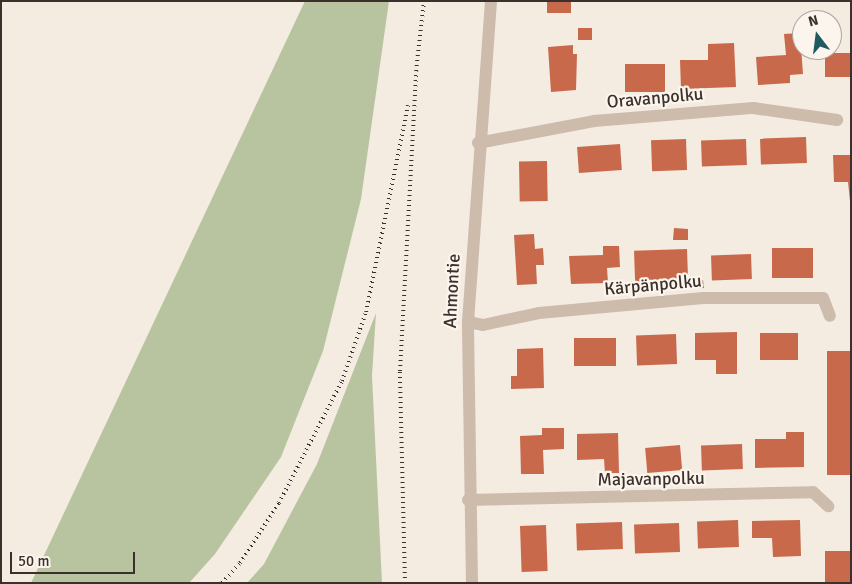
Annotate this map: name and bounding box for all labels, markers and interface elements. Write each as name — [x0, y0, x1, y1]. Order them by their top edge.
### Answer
north arrow — [792, 10, 842, 60]
text: N — [806, 12, 820, 30]
street label: Oravanpolku — [606, 83, 704, 113]
street label: Ahmontie — [439, 253, 465, 329]
street label: Kärpänpolku — [603, 270, 703, 300]
street label: Majavanpolku — [597, 467, 705, 491]
scale bar — [12, 542, 138, 574]
text: 50 m — [18, 552, 49, 570]

